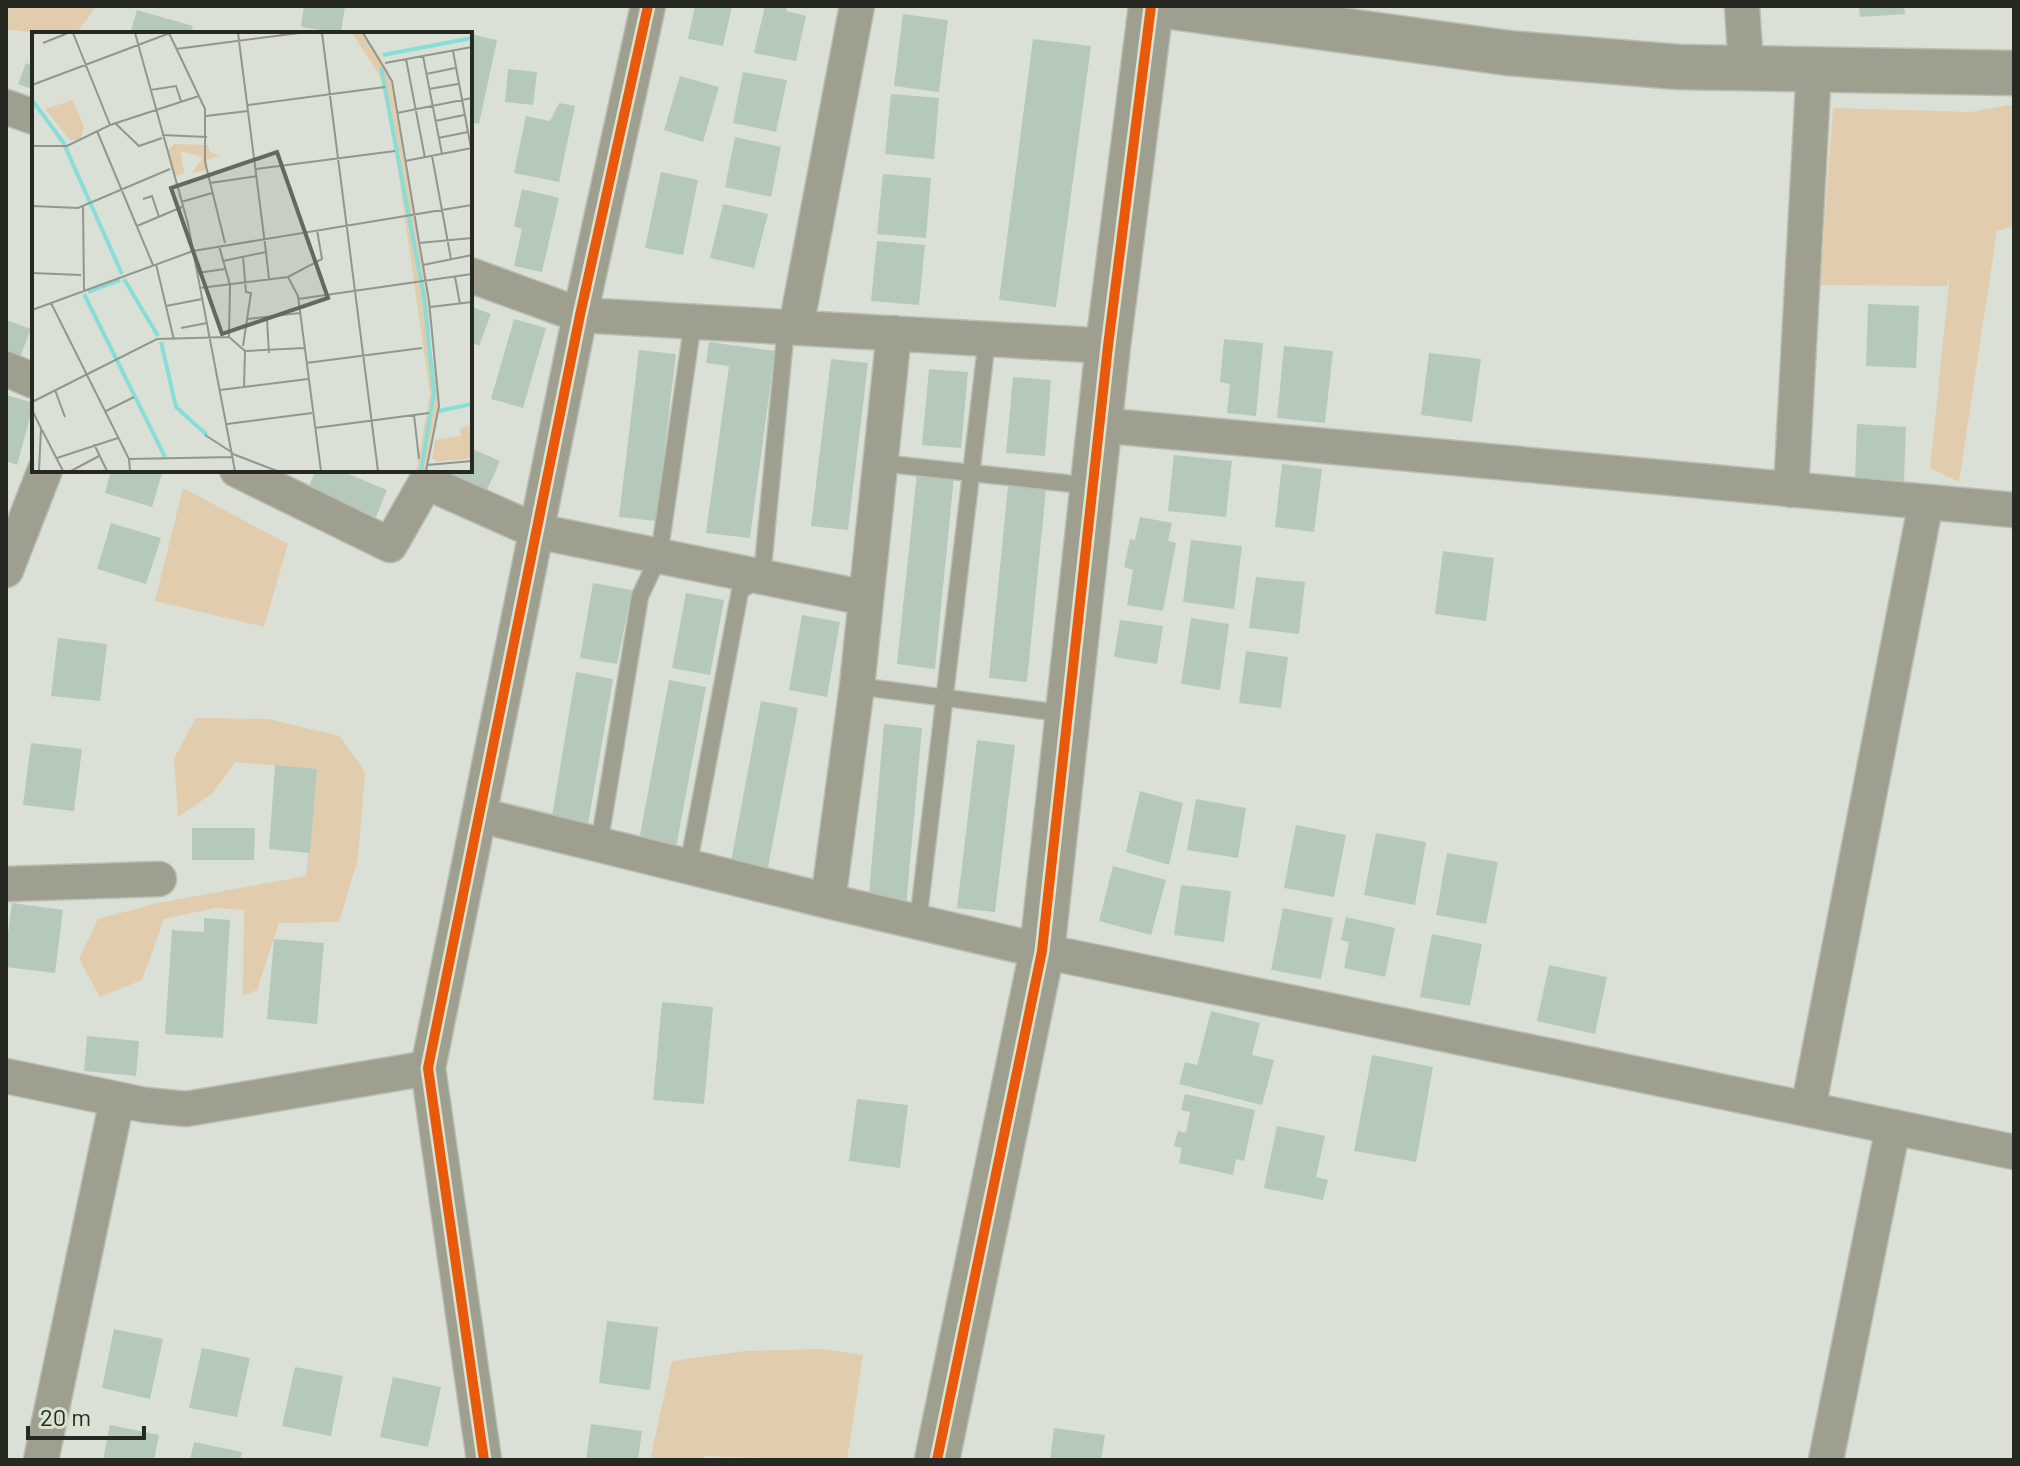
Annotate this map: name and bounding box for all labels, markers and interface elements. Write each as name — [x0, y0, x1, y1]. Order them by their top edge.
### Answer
inset map — [32, 32, 472, 472]
scale bar — [28, 1390, 144, 1440]
text: 20 m — [40, 1402, 91, 1431]

